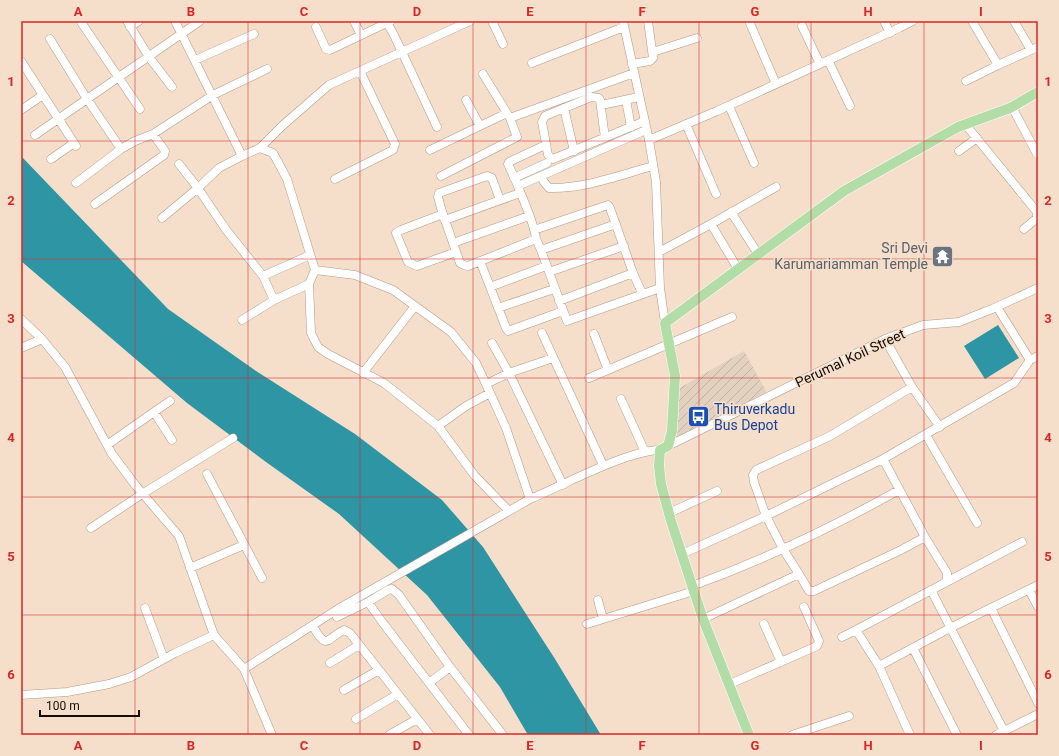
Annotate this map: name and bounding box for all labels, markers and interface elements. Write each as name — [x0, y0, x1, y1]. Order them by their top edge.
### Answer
text: A — [74, 4, 83, 19]
text: B — [187, 4, 195, 19]
text: C — [300, 4, 309, 19]
text: D — [413, 4, 421, 19]
text: E — [526, 4, 534, 19]
text: F — [638, 4, 646, 19]
text: G — [751, 4, 760, 19]
text: H — [863, 4, 873, 19]
text: I — [979, 4, 983, 19]
text: 1 — [7, 74, 15, 89]
text: 1 — [1044, 74, 1052, 89]
text: 2 — [7, 193, 15, 208]
text: 2 — [1044, 193, 1052, 208]
place label: Sri Devi Karumariamman Temple — [774, 240, 928, 272]
temple icon: Sri Devi Karumariamman Temple — [930, 243, 956, 269]
text: 3 — [7, 311, 15, 326]
text: 3 — [1044, 311, 1052, 326]
street label: Perumal Koil Street — [793, 325, 908, 390]
place label: Thiruverkadu Bus Depot — [714, 401, 795, 433]
bus stop icon: Thiruverkadu Bus Depot — [685, 404, 711, 430]
text: 4 — [7, 430, 15, 445]
text: 4 — [1044, 430, 1052, 445]
text: 5 — [7, 549, 15, 564]
text: 5 — [1044, 549, 1052, 564]
text: 6 — [7, 667, 15, 682]
text: 6 — [1044, 667, 1052, 682]
scale bar — [40, 692, 139, 718]
text: 100 m — [46, 699, 80, 713]
text: A — [74, 738, 83, 753]
text: B — [187, 738, 195, 753]
text: C — [300, 738, 309, 753]
text: D — [413, 738, 421, 753]
text: E — [526, 738, 534, 753]
text: F — [638, 738, 646, 753]
text: G — [751, 738, 760, 753]
text: H — [863, 738, 873, 753]
text: I — [979, 738, 983, 753]

